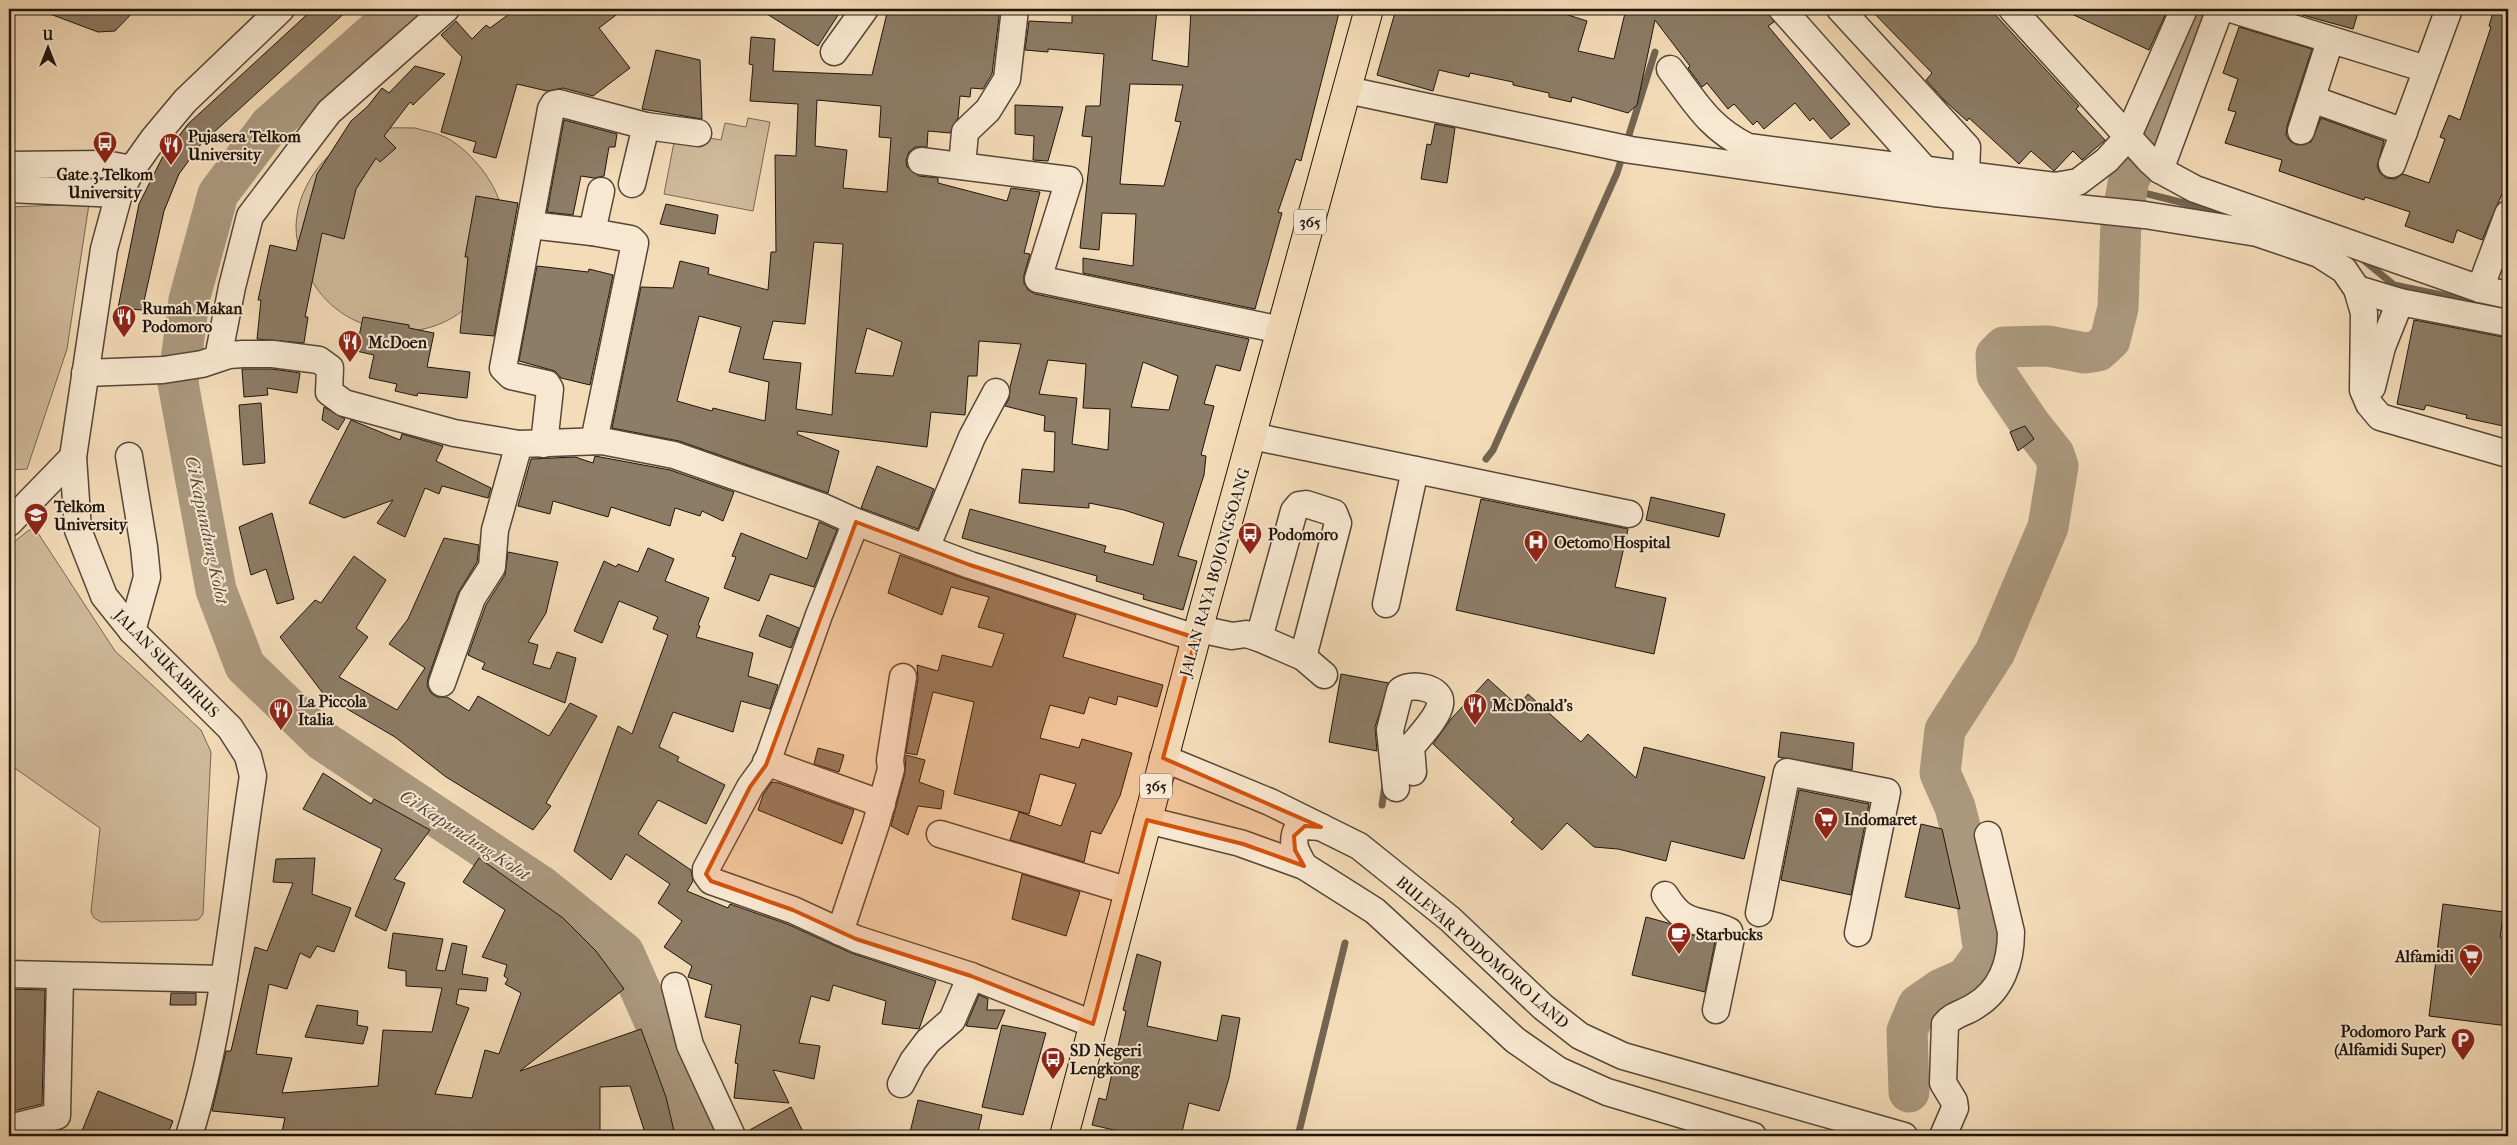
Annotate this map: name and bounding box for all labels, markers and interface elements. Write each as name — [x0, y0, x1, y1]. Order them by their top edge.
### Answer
north arrow — [22, 22, 72, 72]
text: U — [42, 27, 54, 44]
place label: Pujasera Telkom University — [187, 127, 301, 165]
bus stop icon: Gate 3 Telkom University — [92, 130, 118, 164]
restaurant icon: Pujasera Telkom University — [158, 132, 184, 166]
place label: Gate 3 Telkom University — [57, 165, 154, 203]
road number: 365 — [1294, 210, 1326, 234]
place label: Rumah Makan Podomoro — [142, 299, 243, 336]
restaurant icon: Rumah Makan Podomoro — [111, 304, 137, 338]
restaurant icon: McDoen — [337, 329, 363, 363]
place label: McDoen — [367, 333, 428, 352]
water label: Ci Kapundung Kolot — [181, 454, 233, 607]
street label: JALAN RAYA BOJONGSOANG — [1175, 465, 1253, 681]
place label: Telkom University — [53, 497, 129, 535]
school or university icon: Telkom University — [23, 502, 49, 536]
bus stop icon: Podomoro — [1237, 521, 1263, 555]
place label: Podomoro — [1268, 525, 1338, 544]
hospital icon: Oetomo Hospital — [1523, 529, 1549, 563]
place label: Oetomo Hospital — [1554, 533, 1671, 553]
street label: JALAN SUKABIRUS — [109, 604, 223, 721]
place label: La Piccola Italia — [298, 692, 367, 729]
restaurant icon: McDonald's — [1462, 692, 1488, 726]
place label: McDonald's — [1491, 696, 1573, 715]
restaurant icon: La Piccola Italia — [268, 697, 294, 731]
road number: 365 — [1140, 774, 1172, 798]
water label: Ci Kapundung Kolot — [396, 786, 535, 886]
supermarket icon: Indomaret — [1813, 806, 1839, 840]
place label: Indomaret — [1844, 810, 1918, 829]
street label: BULEVAR PODOMORO LAND — [1392, 872, 1573, 1033]
cafe icon: Starbucks — [1666, 921, 1692, 955]
place label: Starbucks — [1696, 925, 1763, 944]
supermarket icon: Alfamidi — [2458, 943, 2484, 977]
place label: Alfamidi — [2394, 947, 2454, 966]
place label: Podomoro Park (Alfamidi Super) — [2334, 1022, 2447, 1060]
parking icon: Podomoro Park (Alfamidi Super) — [2450, 1027, 2476, 1061]
place label: SD Negeri Lengkong — [1070, 1041, 1142, 1079]
bus stop icon: SD Negeri Lengkong — [1040, 1046, 1066, 1080]

